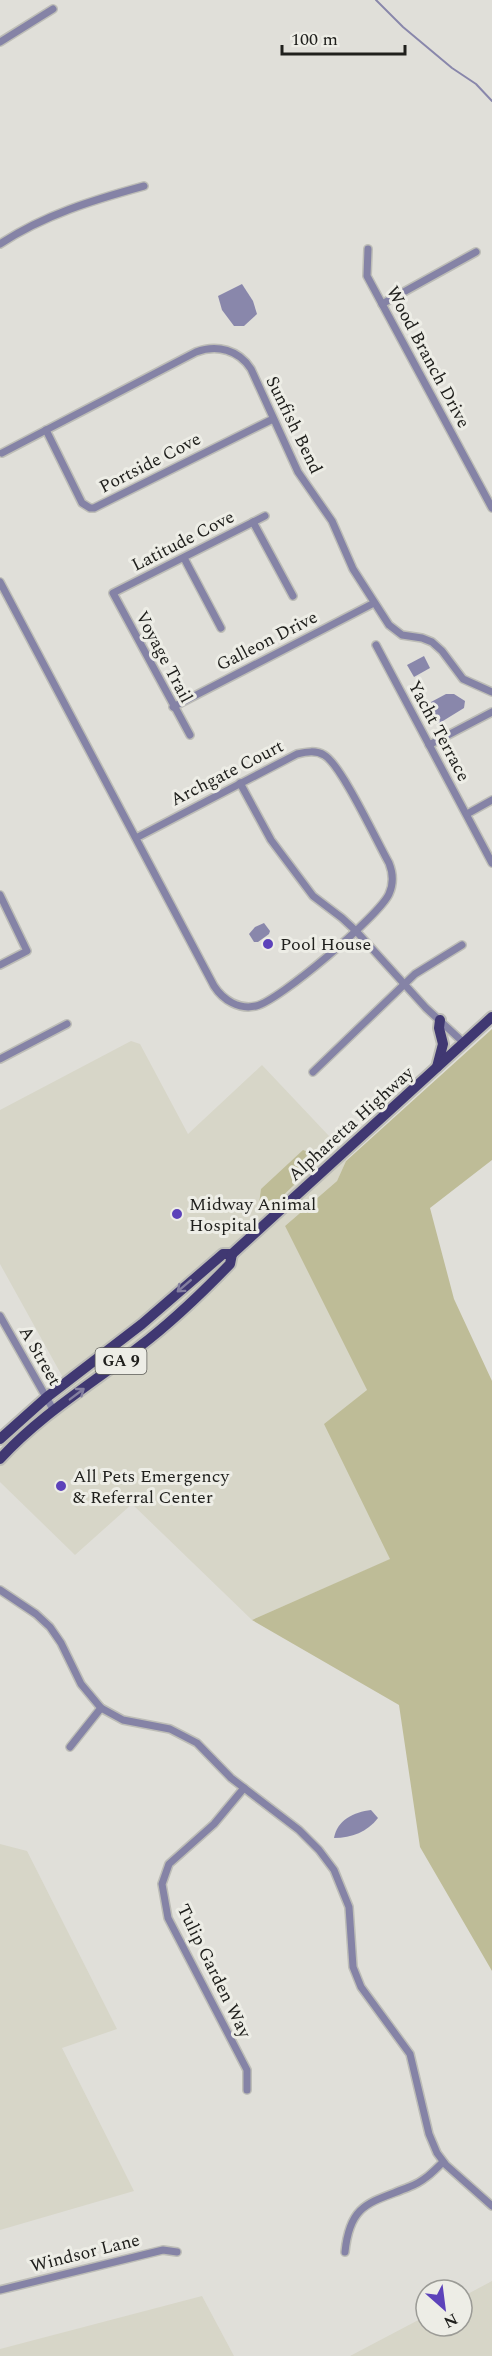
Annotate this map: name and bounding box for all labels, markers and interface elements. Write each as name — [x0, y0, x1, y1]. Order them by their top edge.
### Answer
scale bar — [282, 18, 405, 56]
text: 100 m — [291, 26, 338, 53]
street label: Wood Branch Drive — [379, 281, 477, 433]
street label: Sunfish Bend — [259, 372, 329, 478]
street label: Portside Cove — [94, 426, 206, 500]
street label: Latitude Cove — [127, 504, 239, 578]
street label: Galleon Drive — [212, 604, 322, 678]
street label: Voyage Trail — [128, 606, 200, 708]
street label: Yacht Terrace — [401, 676, 477, 786]
street label: Archgate Court — [166, 733, 288, 813]
place label: Pool House — [280, 931, 371, 958]
marker: Pool House — [261, 937, 275, 951]
street label: Alpharetta Highway — [282, 1059, 421, 1188]
place label: Midway Animal Hospital — [189, 1191, 316, 1239]
marker: Midway Animal Hospital — [170, 1207, 184, 1221]
one-way arrow — [177, 1279, 192, 1293]
street label: A Street — [12, 1321, 68, 1391]
road number: GA 9 — [96, 1348, 146, 1374]
one-way arrow — [68, 1388, 84, 1400]
place label: All Pets Emergency & Referral Center — [73, 1463, 230, 1511]
marker: All Pets Emergency & Referral Center — [54, 1479, 68, 1493]
street label: Tulip Garden Way — [170, 1900, 259, 2044]
street label: Windsor Lane — [27, 2226, 143, 2280]
north arrow — [414, 2278, 474, 2338]
text: N — [439, 2307, 462, 2334]

